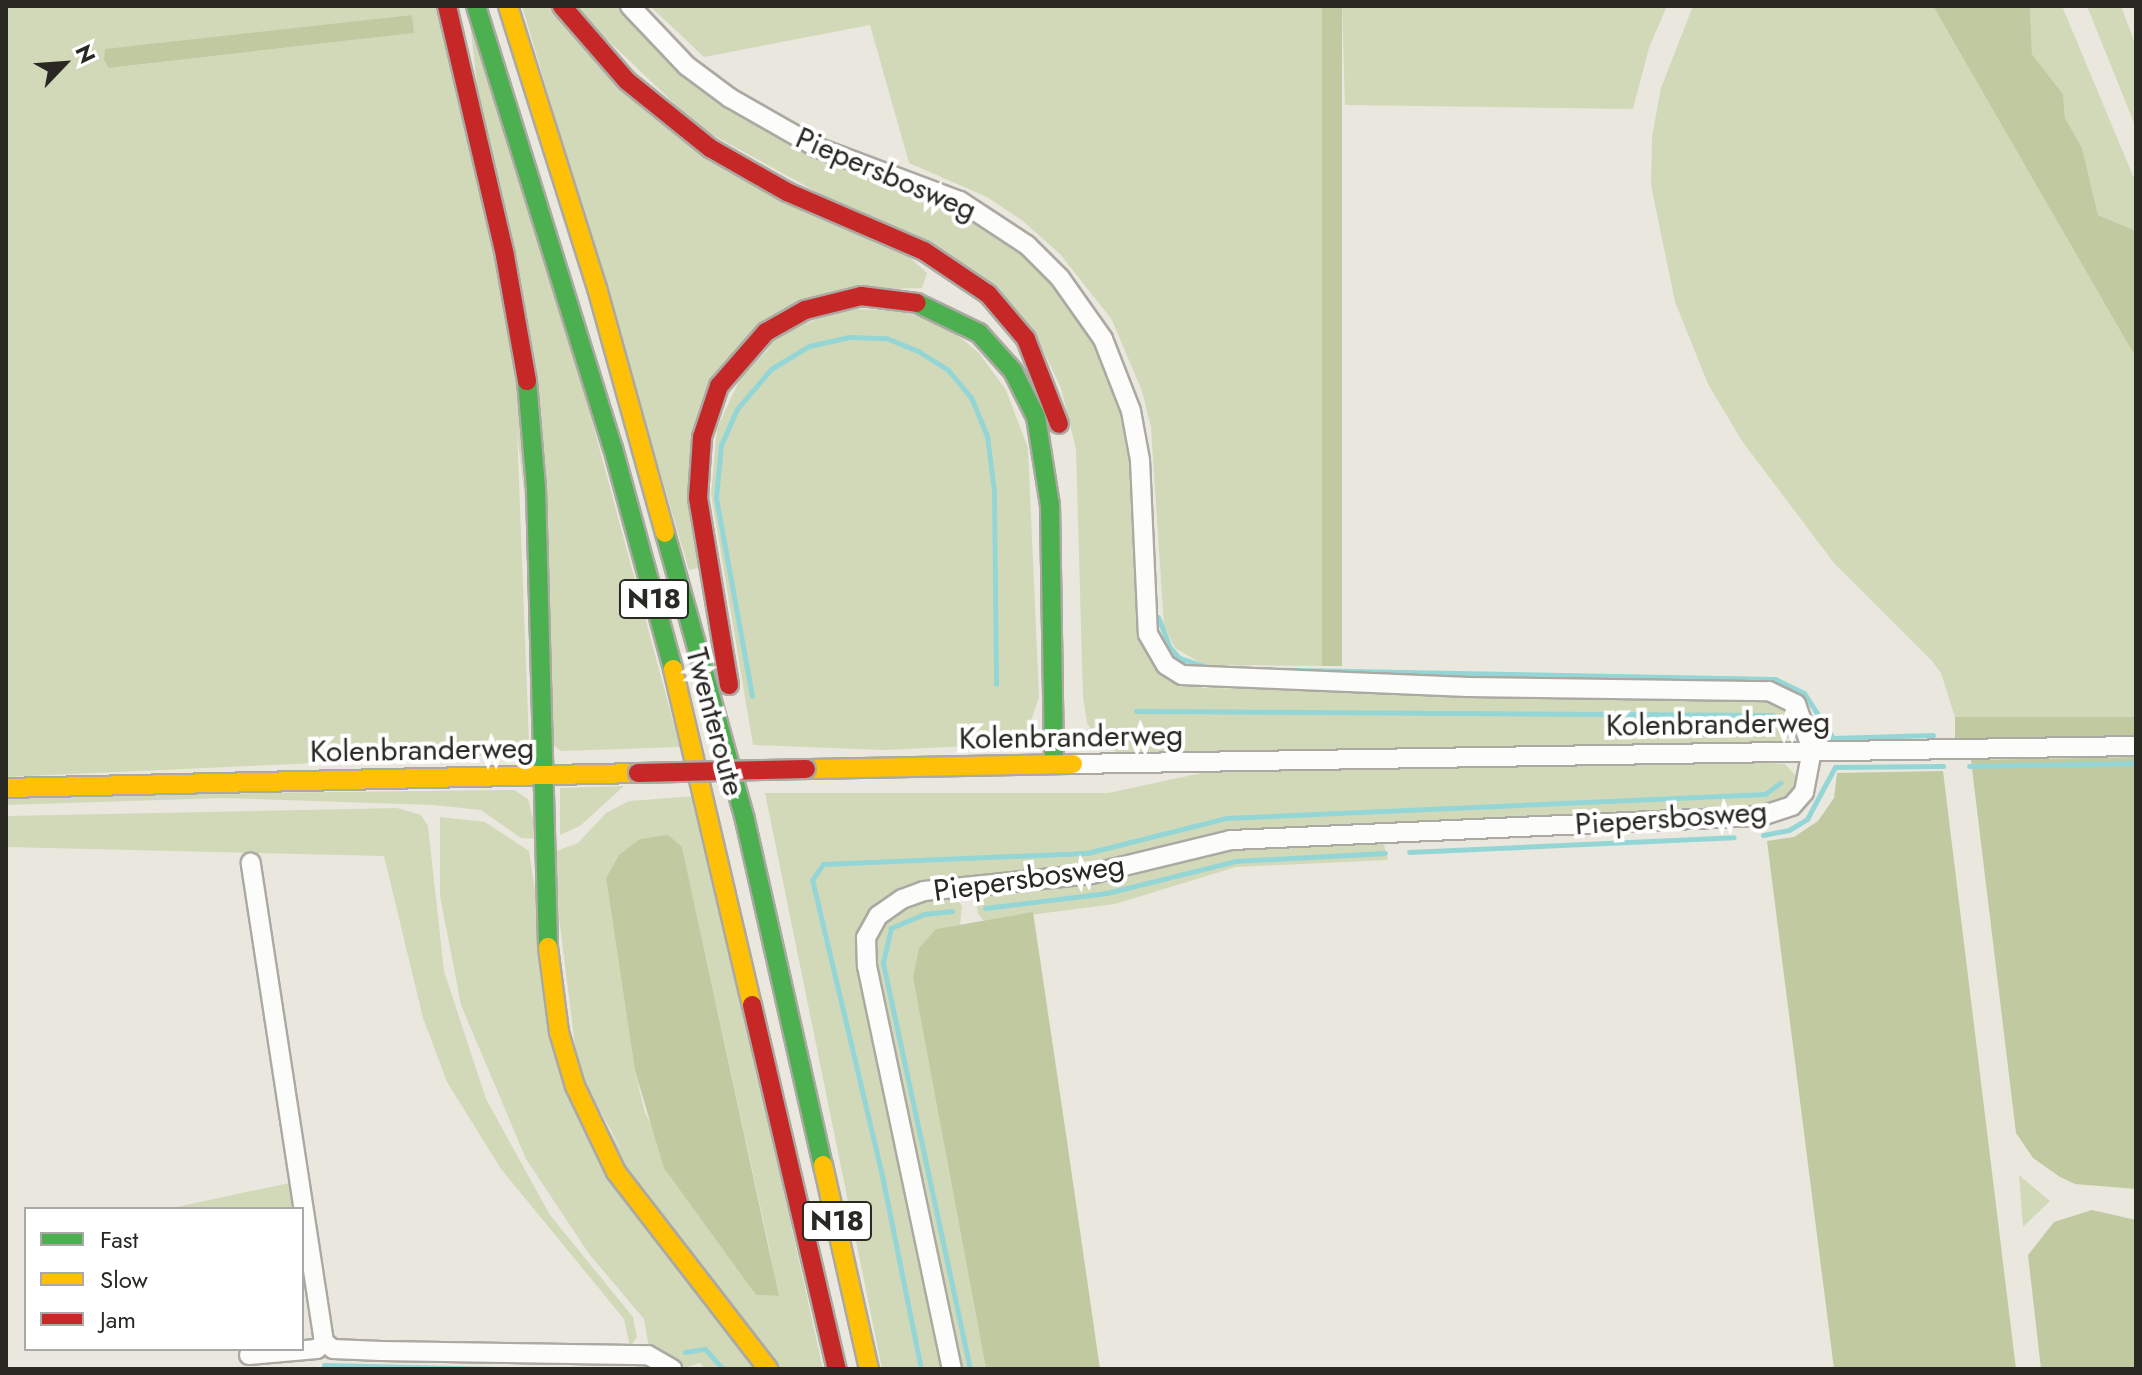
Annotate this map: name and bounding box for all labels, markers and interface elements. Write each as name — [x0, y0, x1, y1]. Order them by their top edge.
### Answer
north arrow — [24, 24, 104, 104]
text: N — [68, 39, 104, 69]
street label: Piepersbosweg — [790, 120, 982, 228]
road number: N18 — [618, 575, 690, 623]
street label: Twenteroute — [678, 644, 752, 800]
street label: Kolenbranderweg — [1606, 704, 1830, 744]
street label: Kolenbranderweg — [959, 717, 1183, 757]
street label: Kolenbranderweg — [310, 730, 534, 770]
street label: Piepersbosweg — [1574, 793, 1768, 843]
street label: Piepersbosweg — [931, 847, 1127, 909]
road number: N18 — [801, 1197, 873, 1245]
legend — [24, 1207, 304, 1351]
text: Fast — [100, 1222, 138, 1257]
text: Slow — [100, 1262, 148, 1297]
text: Jam — [100, 1302, 136, 1337]

